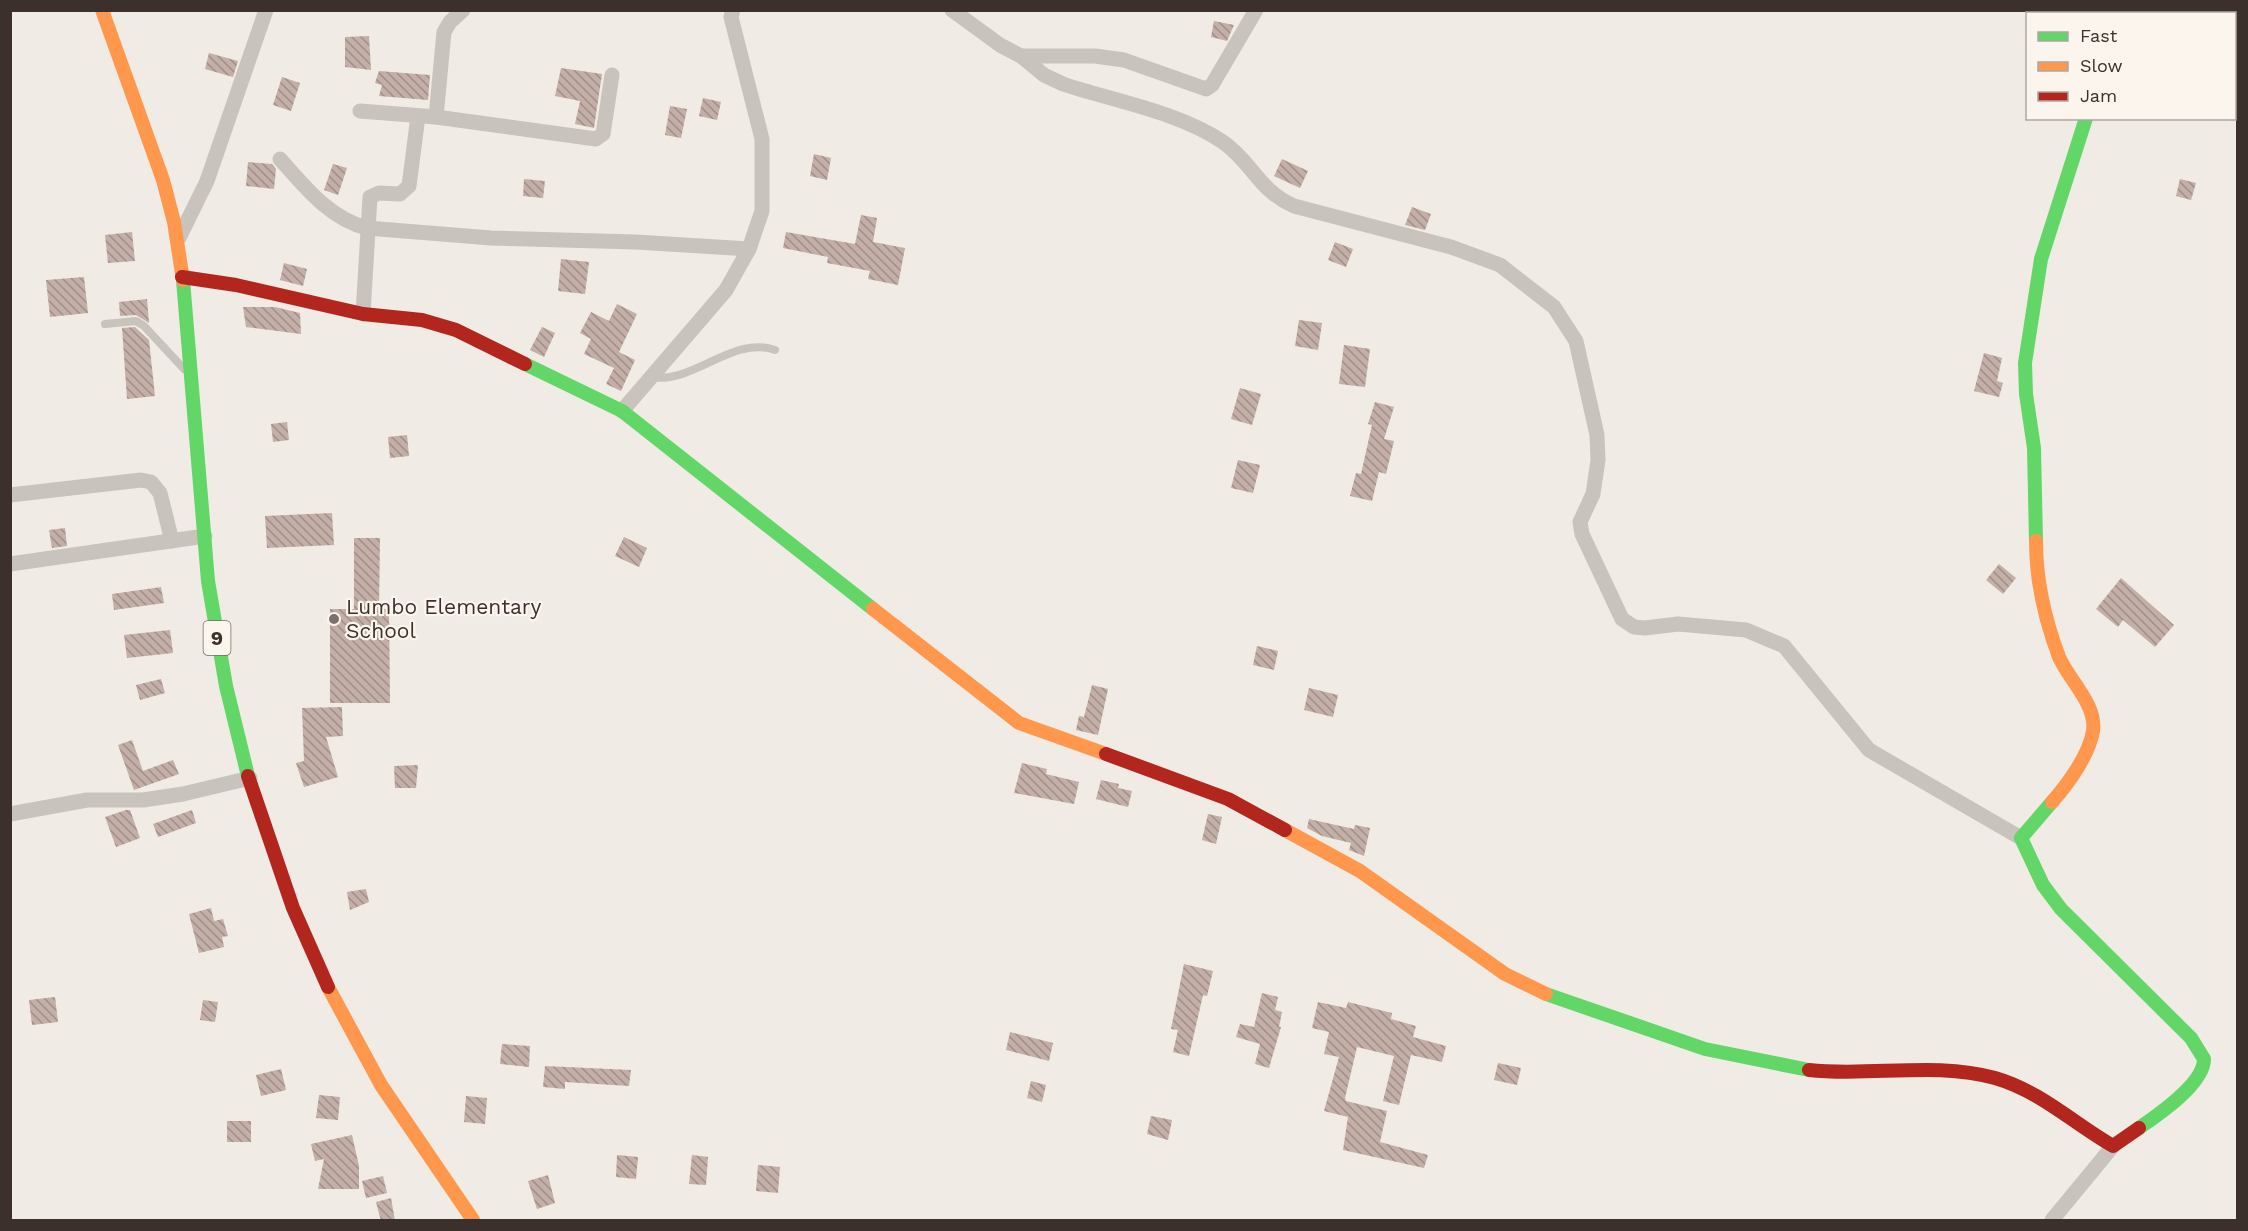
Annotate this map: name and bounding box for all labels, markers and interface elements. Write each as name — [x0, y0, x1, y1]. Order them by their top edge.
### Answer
legend — [2026, 12, 2236, 120]
text: Fast — [2080, 25, 2118, 46]
text: Slow — [2080, 55, 2123, 76]
text: Jam — [2080, 85, 2117, 106]
place label: Lumbo Elementary School — [346, 594, 541, 643]
marker: Lumbo Elementary School — [327, 612, 341, 626]
road number: 9 — [204, 621, 230, 655]

